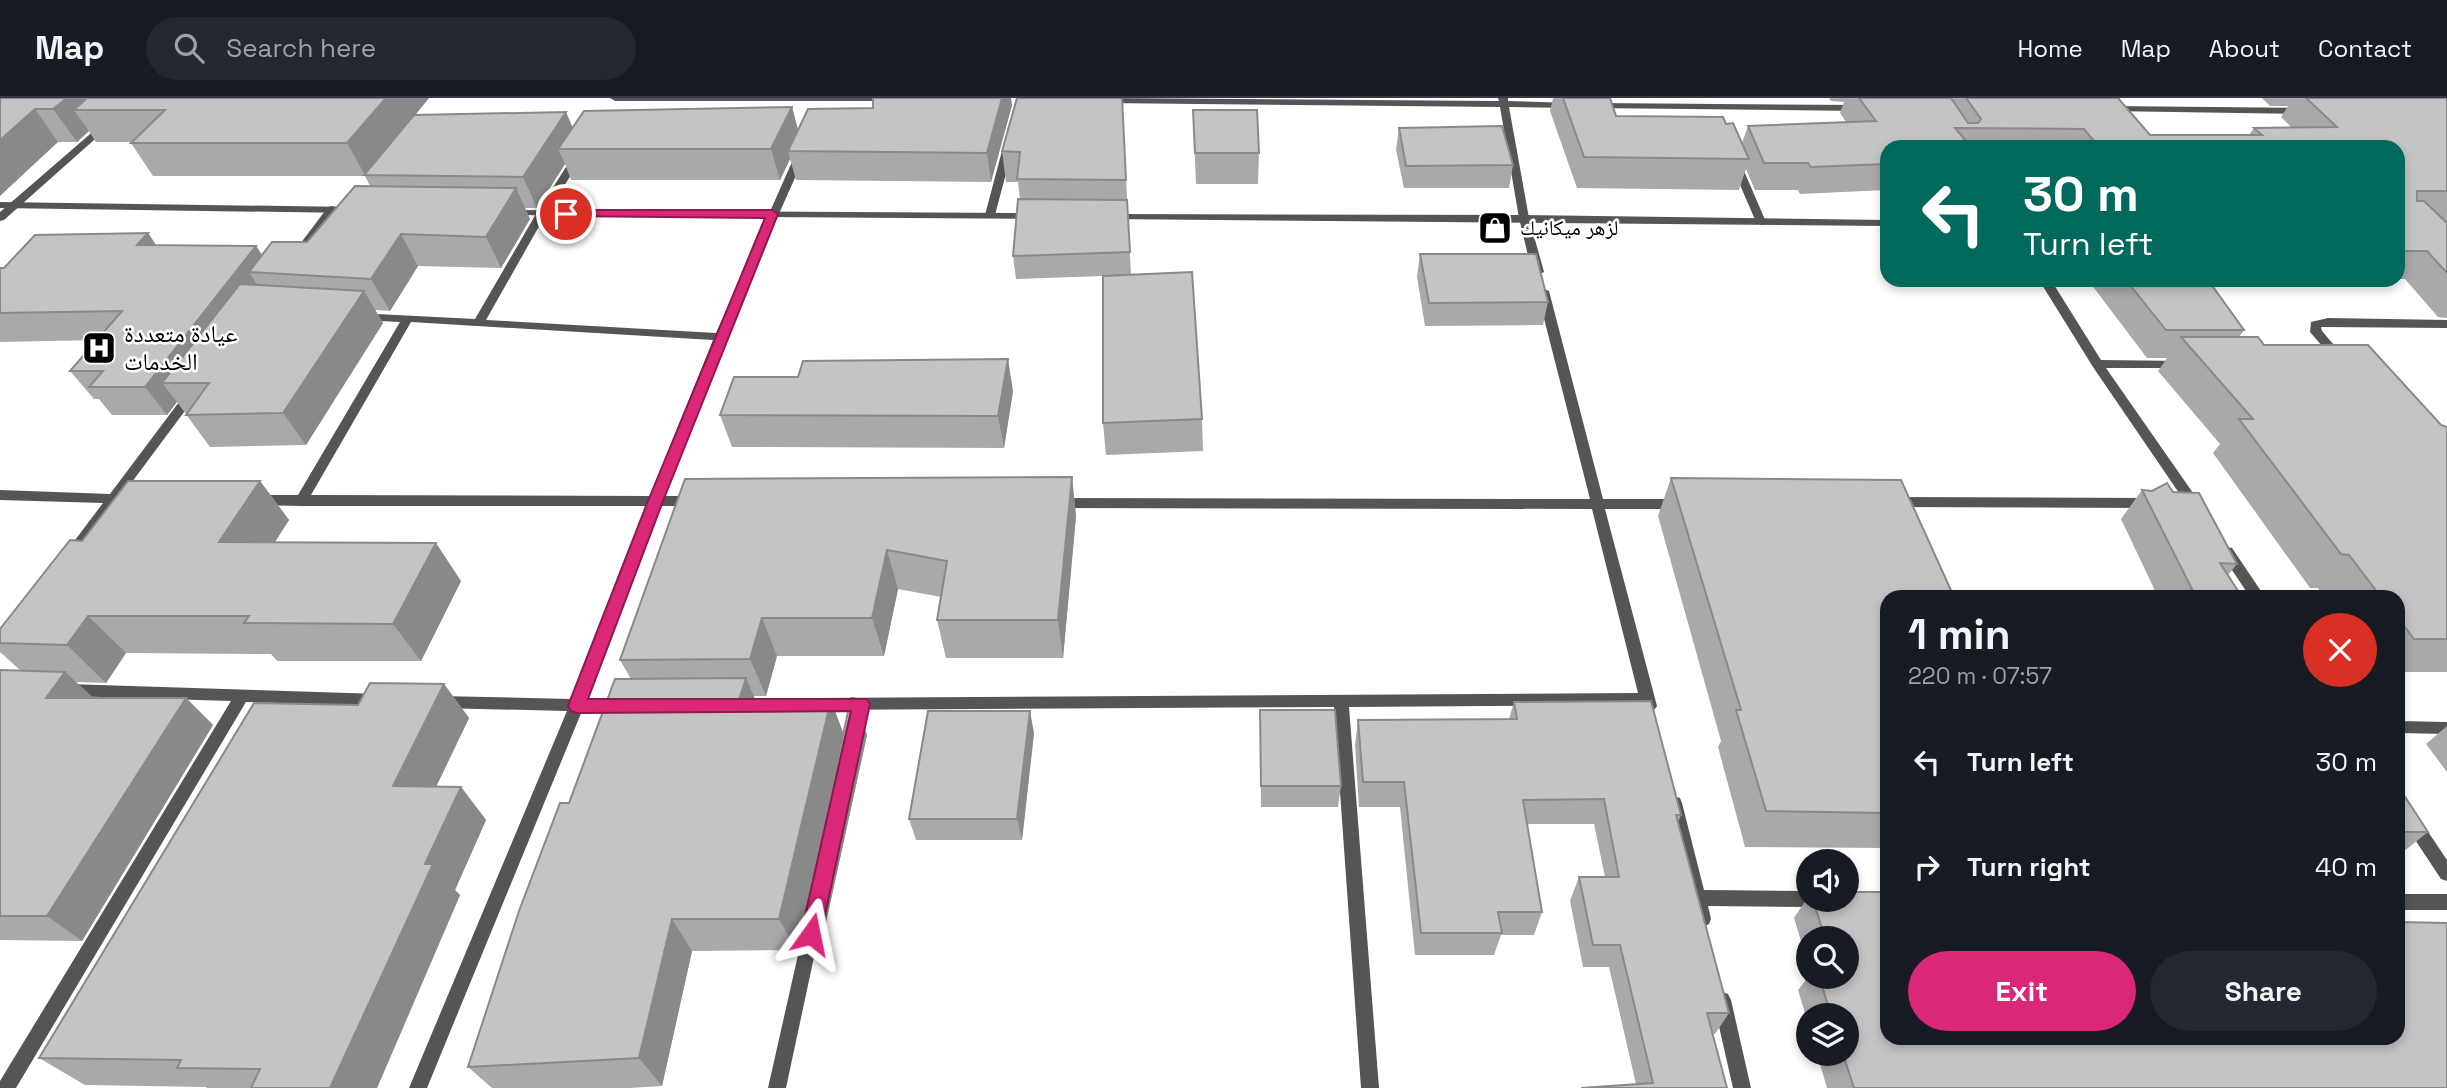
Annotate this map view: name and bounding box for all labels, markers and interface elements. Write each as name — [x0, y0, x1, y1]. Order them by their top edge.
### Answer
search box — [146, 17, 636, 80]
text: Map — [35, 27, 104, 69]
icon: search — [170, 29, 208, 67]
text: Search here — [226, 31, 376, 65]
text: Home — [2017, 33, 2083, 64]
text: Map — [2121, 33, 2171, 64]
text: About — [2209, 33, 2280, 64]
text: Contact — [2318, 33, 2412, 64]
text: 30 m — [2023, 163, 2139, 225]
icon: left — [1908, 168, 1999, 259]
pin — [536, 184, 596, 244]
icon: arrive — [547, 195, 585, 233]
shop icon: لزهر ميكانيك — [1476, 209, 1514, 247]
place label: لزهر ميكانيك — [1520, 214, 1618, 241]
text: Turn left — [2023, 224, 2153, 264]
place label: عيادة متعددة الخدمات — [124, 318, 237, 377]
hospital icon: عيادة متعددة الخدمات — [80, 329, 118, 367]
text: 1 min — [1908, 608, 2011, 661]
button: close — [2303, 613, 2377, 687]
text: 220 m · 07:57 — [1908, 661, 2052, 691]
icon: left — [1908, 743, 1946, 781]
text: Turn left — [1967, 745, 2074, 779]
text: 30 m — [2316, 745, 2377, 779]
icon: right — [1908, 848, 1946, 886]
map controls — [1796, 849, 1859, 1066]
button: sound — [1796, 849, 1859, 912]
text: Turn right — [1967, 850, 2091, 884]
text: 40 m — [2315, 850, 2377, 884]
position arrow — [774, 897, 848, 971]
button: search — [1796, 926, 1859, 989]
button: Exit — [1908, 951, 2136, 1031]
button: Share — [2150, 951, 2377, 1031]
button: layers — [1796, 1003, 1859, 1066]

